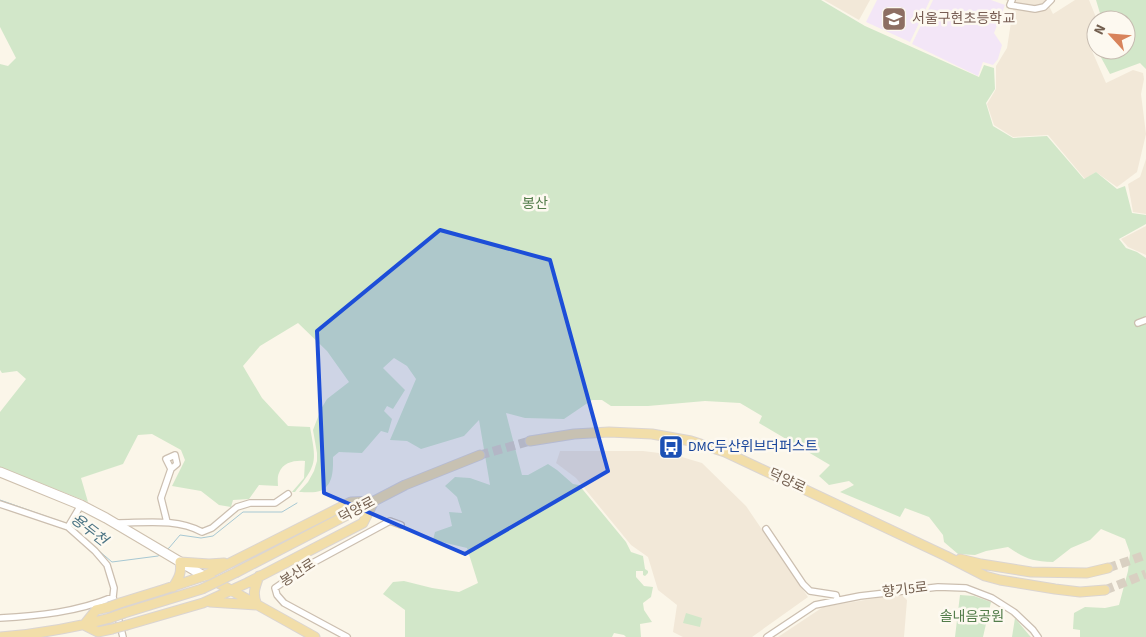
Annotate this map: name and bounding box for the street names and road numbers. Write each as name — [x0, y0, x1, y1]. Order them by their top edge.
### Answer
street label: 덕양로 — [765, 464, 809, 498]
street label: 덕양로 — [335, 492, 379, 528]
street label: 봉산로 — [276, 554, 320, 592]
street label: 향기5로 — [881, 577, 929, 603]

